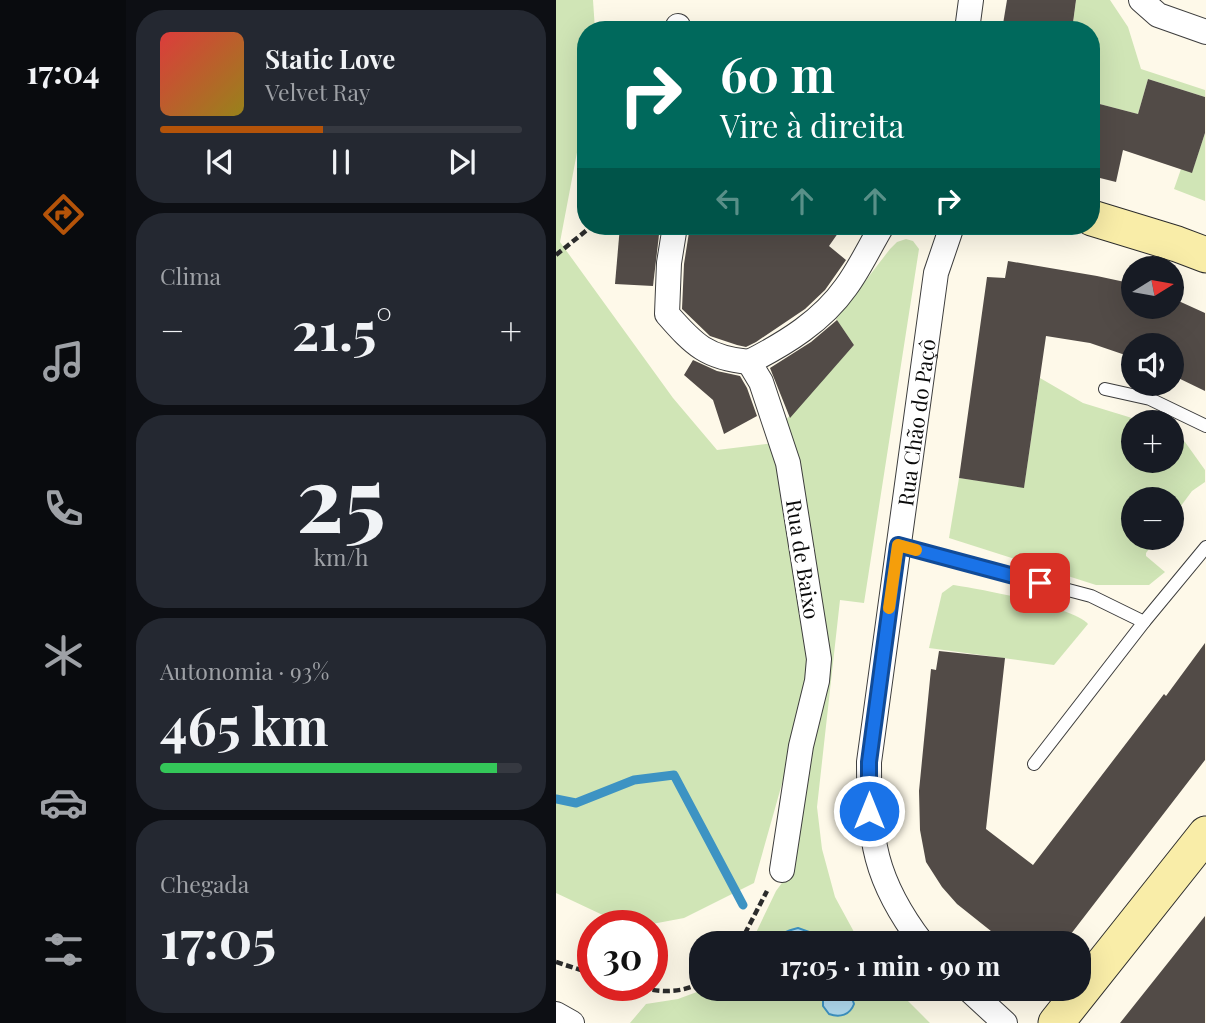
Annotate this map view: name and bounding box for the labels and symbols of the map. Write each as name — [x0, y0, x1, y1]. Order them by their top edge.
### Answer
north arrow — [1121, 256, 1184, 318]
street label: Rua Chão do Paçô — [890, 337, 941, 508]
street label: Rua de Baixo — [781, 497, 827, 621]
pin — [1010, 553, 1070, 613]
position arrow — [832, 774, 906, 848]
speed limit sign: 30 — [577, 910, 668, 1001]

